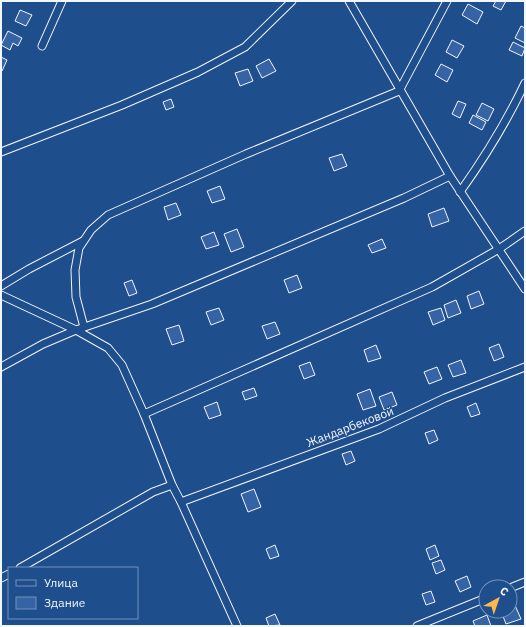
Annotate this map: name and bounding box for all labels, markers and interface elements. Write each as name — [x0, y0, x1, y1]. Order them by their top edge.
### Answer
street label: Жандарбековой — [304, 403, 396, 450]
legend — [8, 567, 138, 619]
text: Улица — [44, 575, 78, 590]
north arrow — [478, 579, 518, 619]
text: С — [497, 584, 512, 599]
text: Здание — [44, 595, 86, 610]

